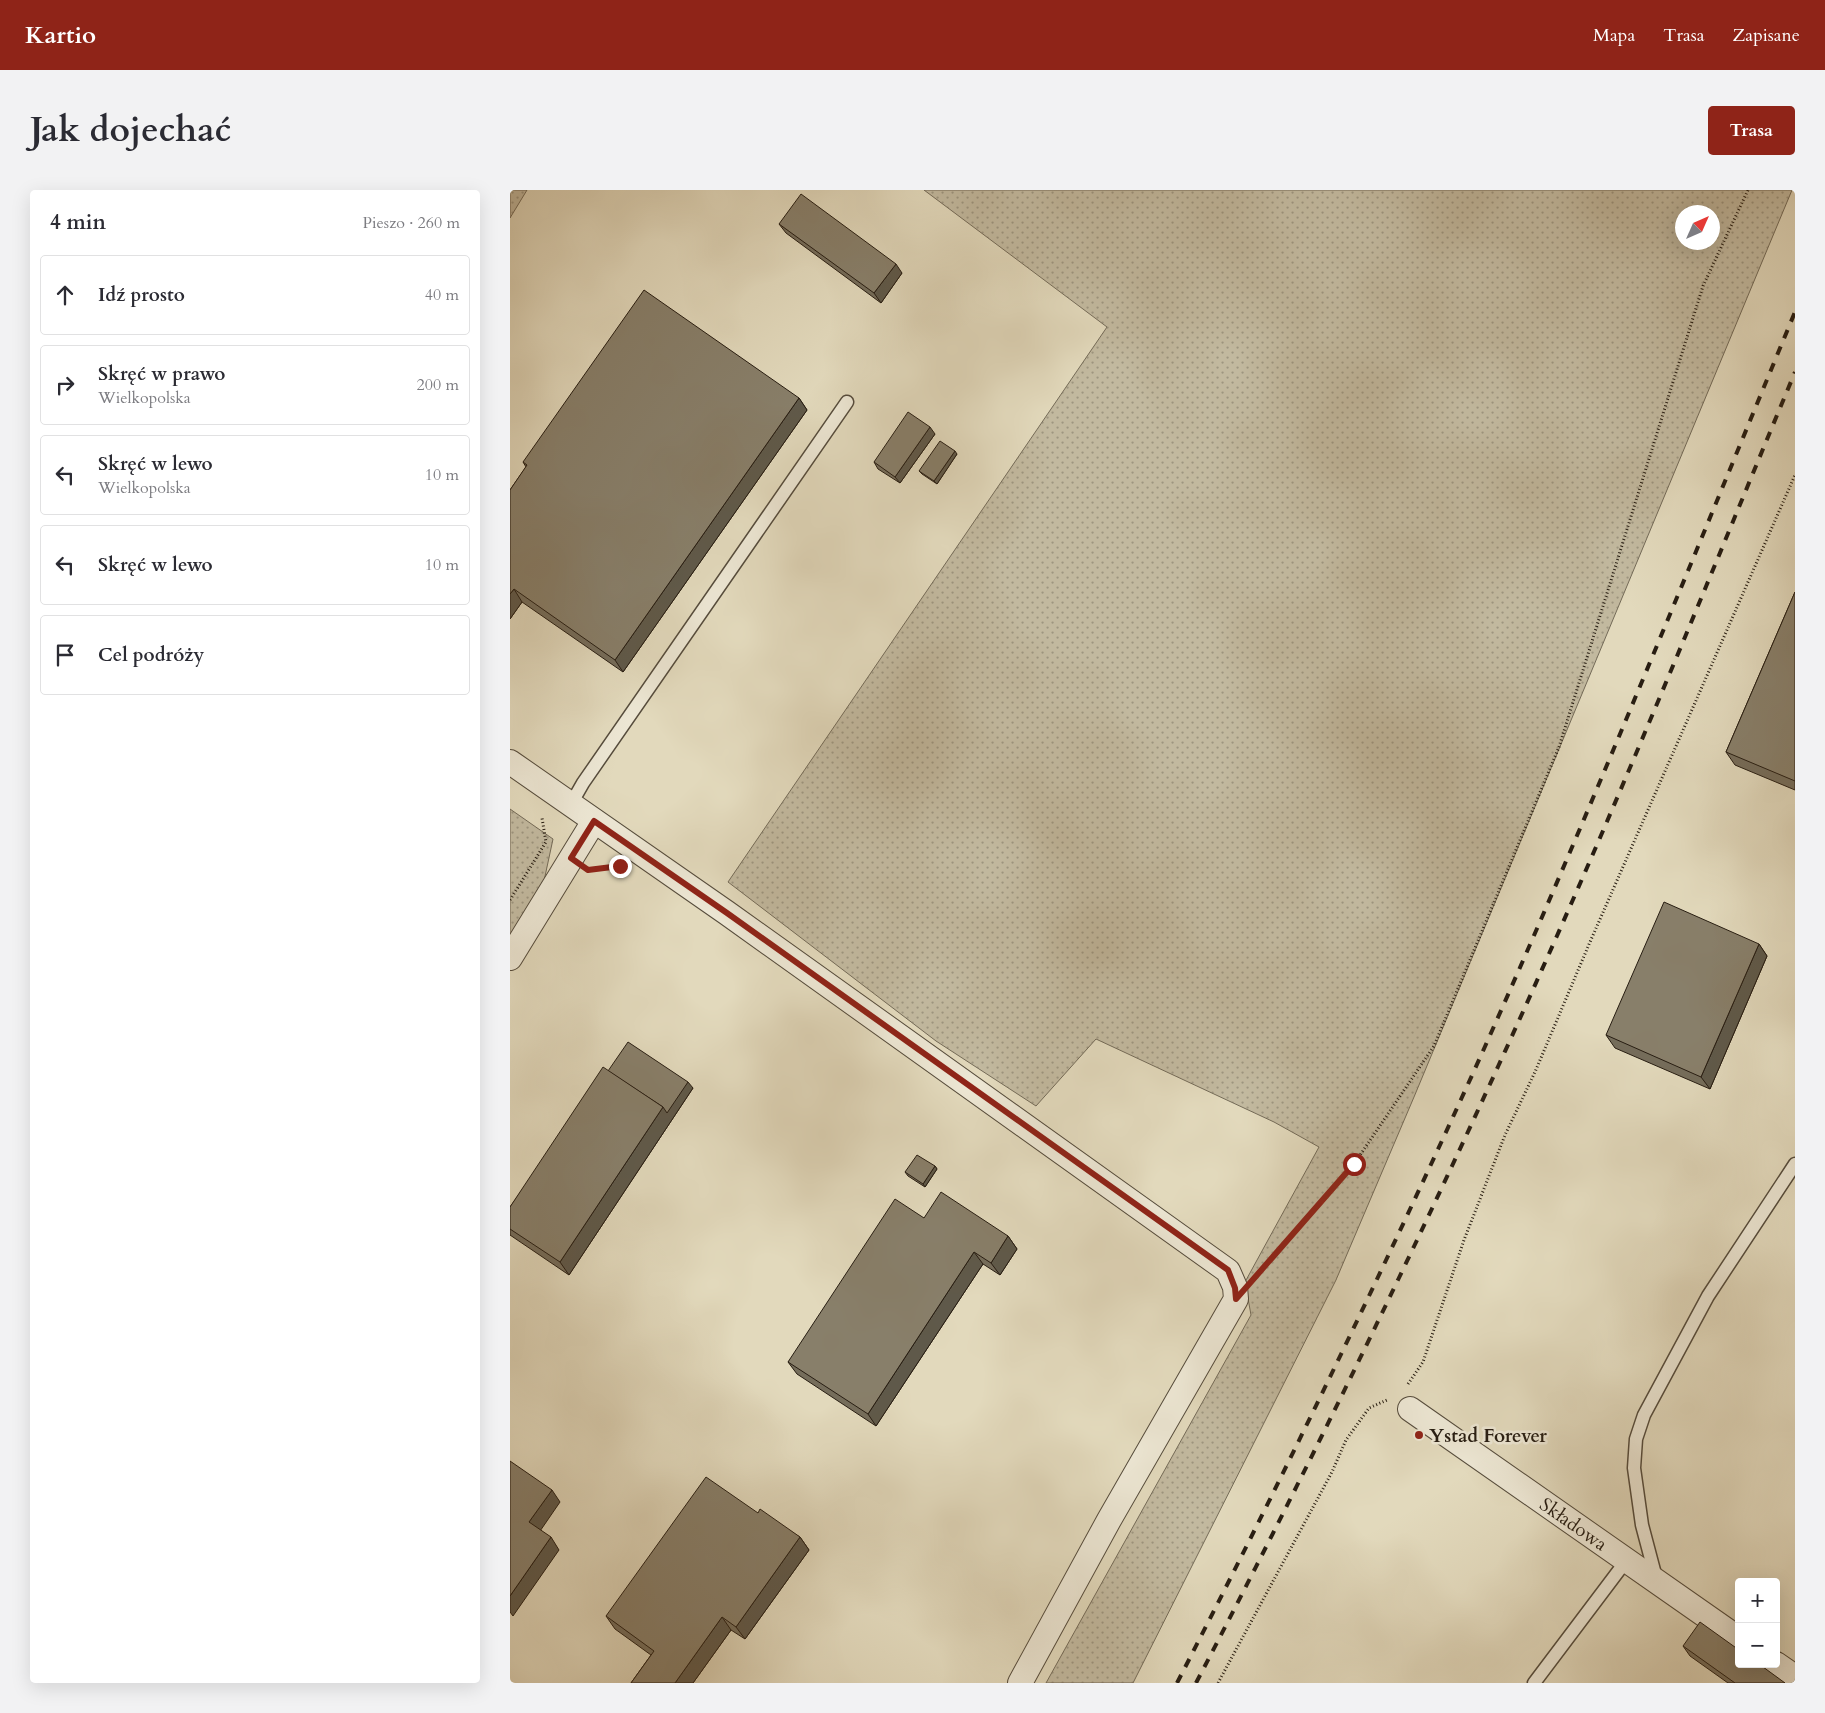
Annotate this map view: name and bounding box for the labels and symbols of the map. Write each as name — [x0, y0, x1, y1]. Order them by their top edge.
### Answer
north arrow — [1675, 205, 1720, 250]
route end — [609, 855, 632, 878]
route start — [1343, 1153, 1366, 1176]
place label: Ystad Forever — [1429, 1423, 1547, 1449]
marker: Ystad Forever — [1413, 1429, 1425, 1441]
street label: Składowa — [1534, 1492, 1612, 1557]

